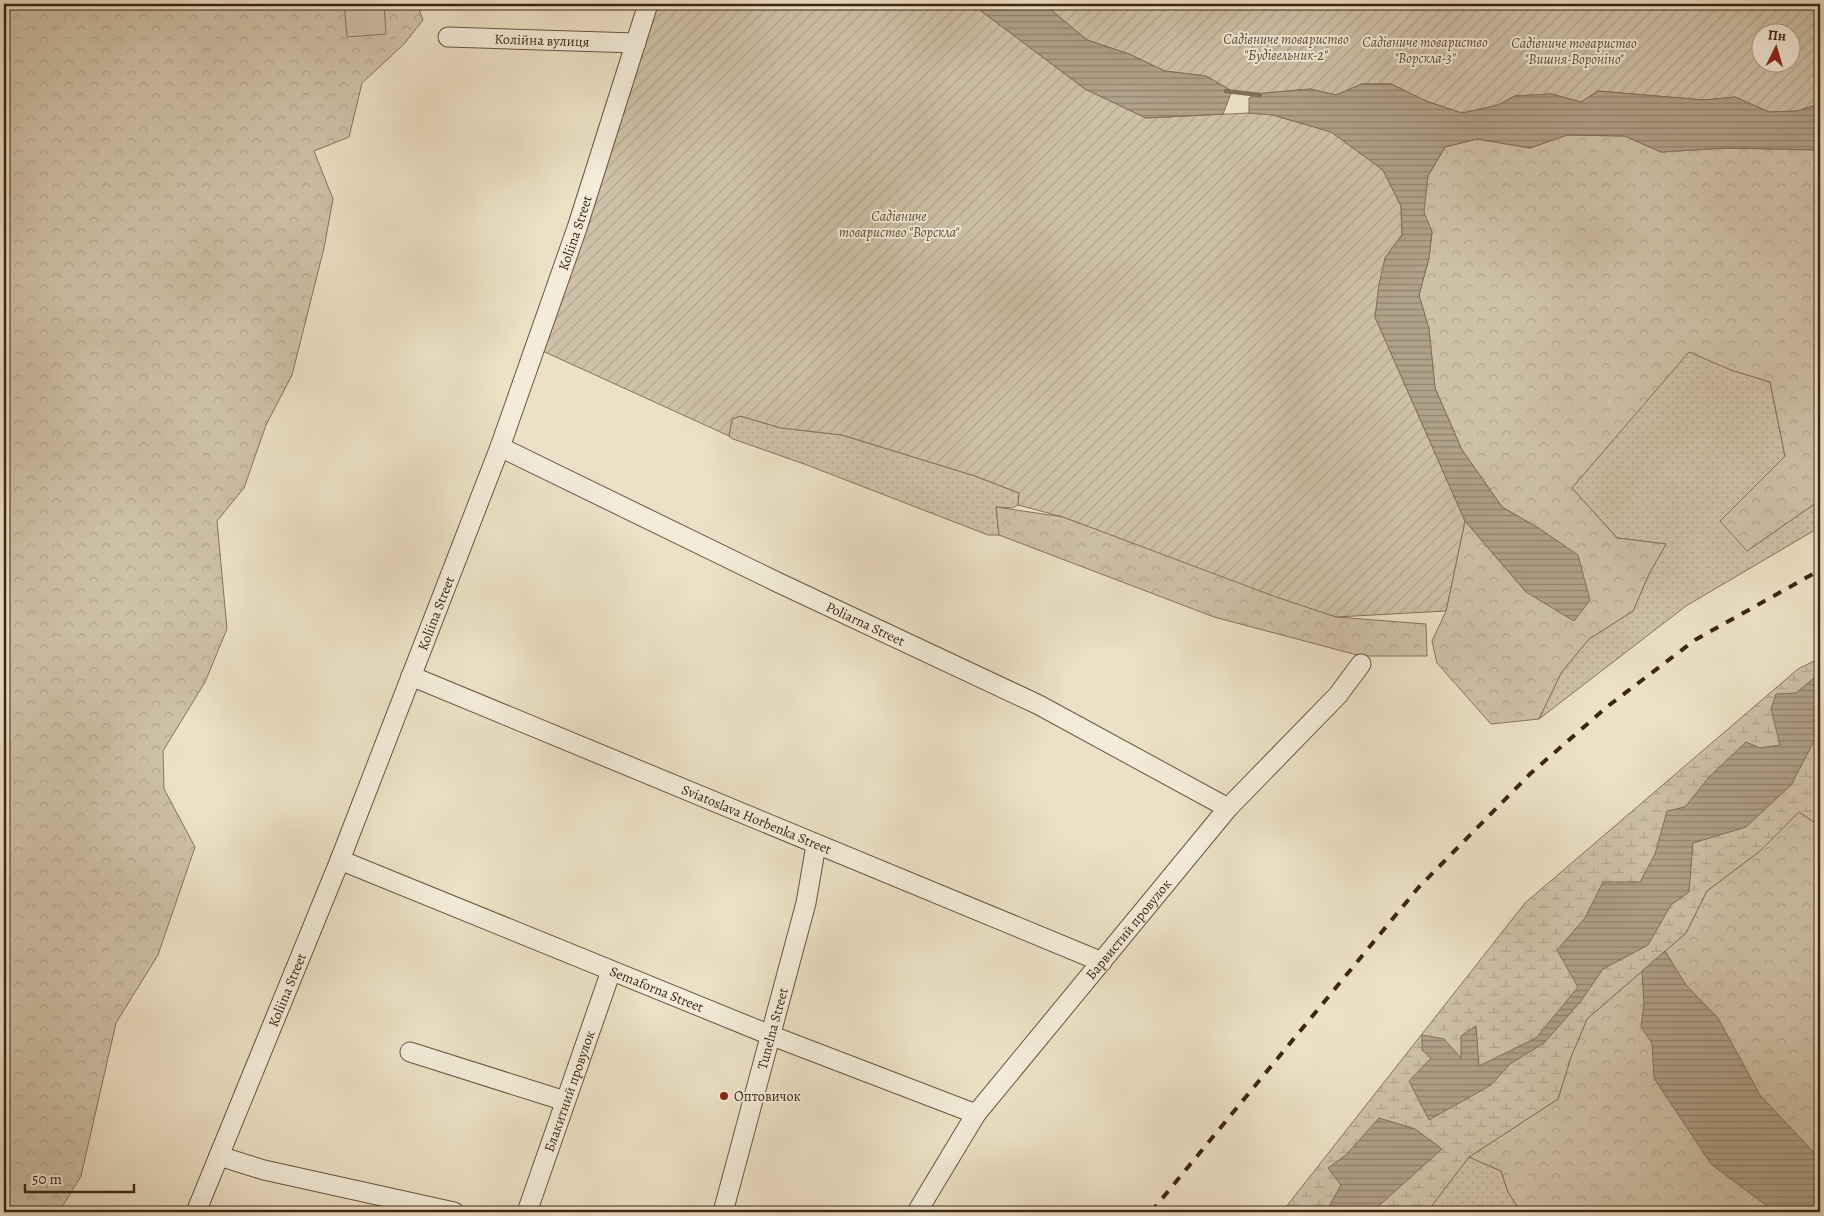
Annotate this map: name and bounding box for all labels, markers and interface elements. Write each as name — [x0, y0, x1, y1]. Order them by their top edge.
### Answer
north arrow — [1752, 22, 1802, 72]
text: Пн — [1767, 25, 1787, 46]
street label: Колійна вулиця — [494, 29, 590, 52]
park label: Садівниче товариство "Будівельник-2" — [1223, 30, 1349, 65]
park label: Садівниче товариство "Ворскла-3" — [1362, 33, 1488, 68]
park label: Садівниче товариство "Вишня-Вороніно" — [1511, 34, 1637, 69]
street label: Koliina Street — [554, 193, 597, 273]
park label: Садівниче товариство "Ворскла" — [839, 207, 960, 242]
street label: Koliina Street — [413, 573, 459, 653]
street label: Poliarna Street — [823, 597, 908, 651]
street label: Sviatoslava Horbenka Street — [679, 780, 834, 859]
street label: Барвистий провулок — [1082, 875, 1176, 984]
street label: Koliina Street — [264, 950, 311, 1030]
street label: Semaforna Street — [607, 962, 707, 1017]
street label: Tunelna Street — [753, 985, 793, 1072]
street label: Блакитний провулок — [540, 1028, 600, 1155]
place label: Оптовичок — [734, 1087, 801, 1106]
marker: Оптовичок — [718, 1090, 730, 1102]
scale bar — [25, 1161, 134, 1193]
text: 50 m — [32, 1169, 62, 1189]

